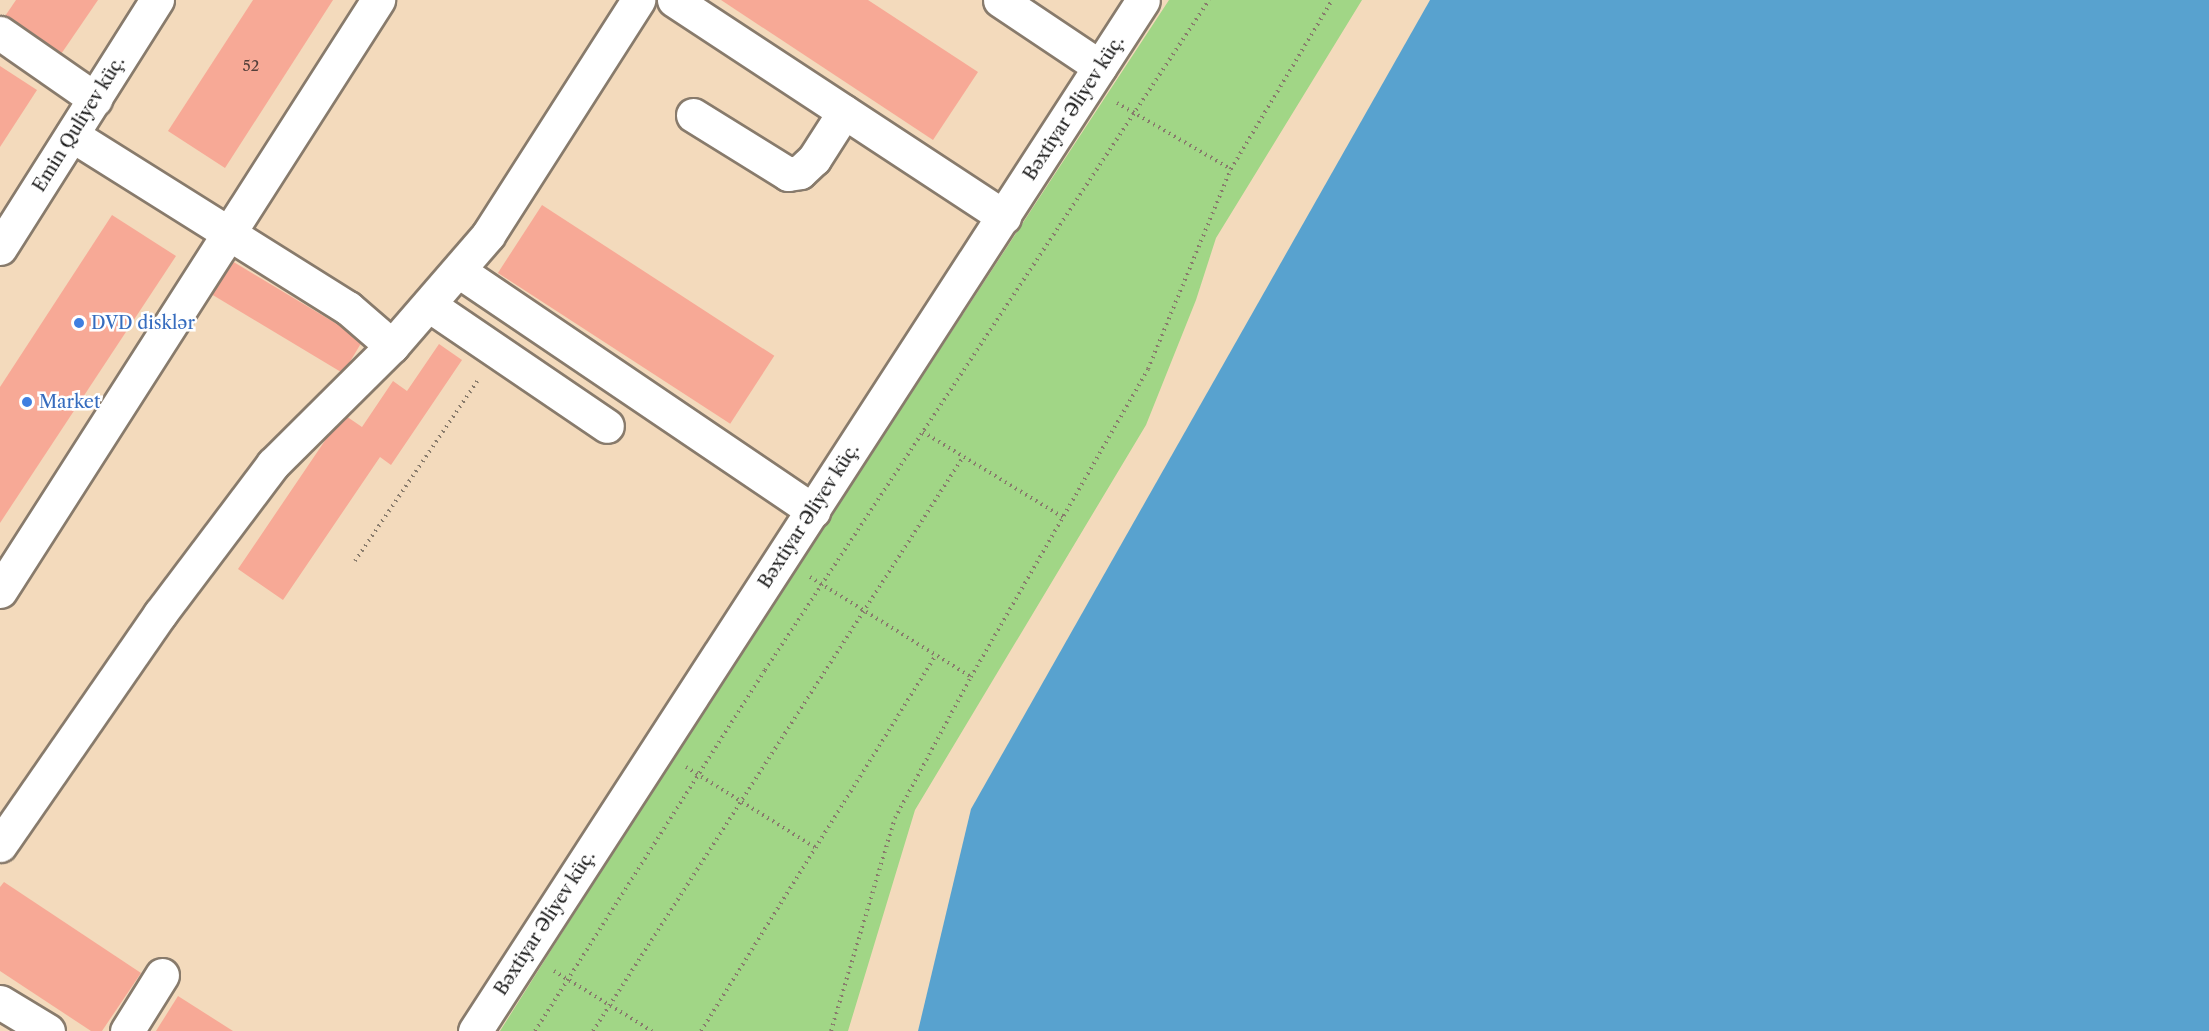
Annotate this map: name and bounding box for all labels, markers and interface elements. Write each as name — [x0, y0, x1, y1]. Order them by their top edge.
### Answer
street label: Bəxtiyar Əliyev küç. — [1019, 31, 1129, 185]
street label: Emin Quliyev küç. — [28, 52, 130, 196]
house number: 52 — [243, 57, 259, 75]
place label: DVD disklər — [91, 312, 195, 334]
marker: DVD disklər — [72, 316, 86, 330]
place label: Market — [39, 391, 100, 413]
marker: Market — [20, 395, 34, 409]
street label: Bəxtiyar Əliyev küç. — [754, 439, 864, 593]
street label: Bəxtiyar Əliyev küç. — [490, 846, 600, 1000]

